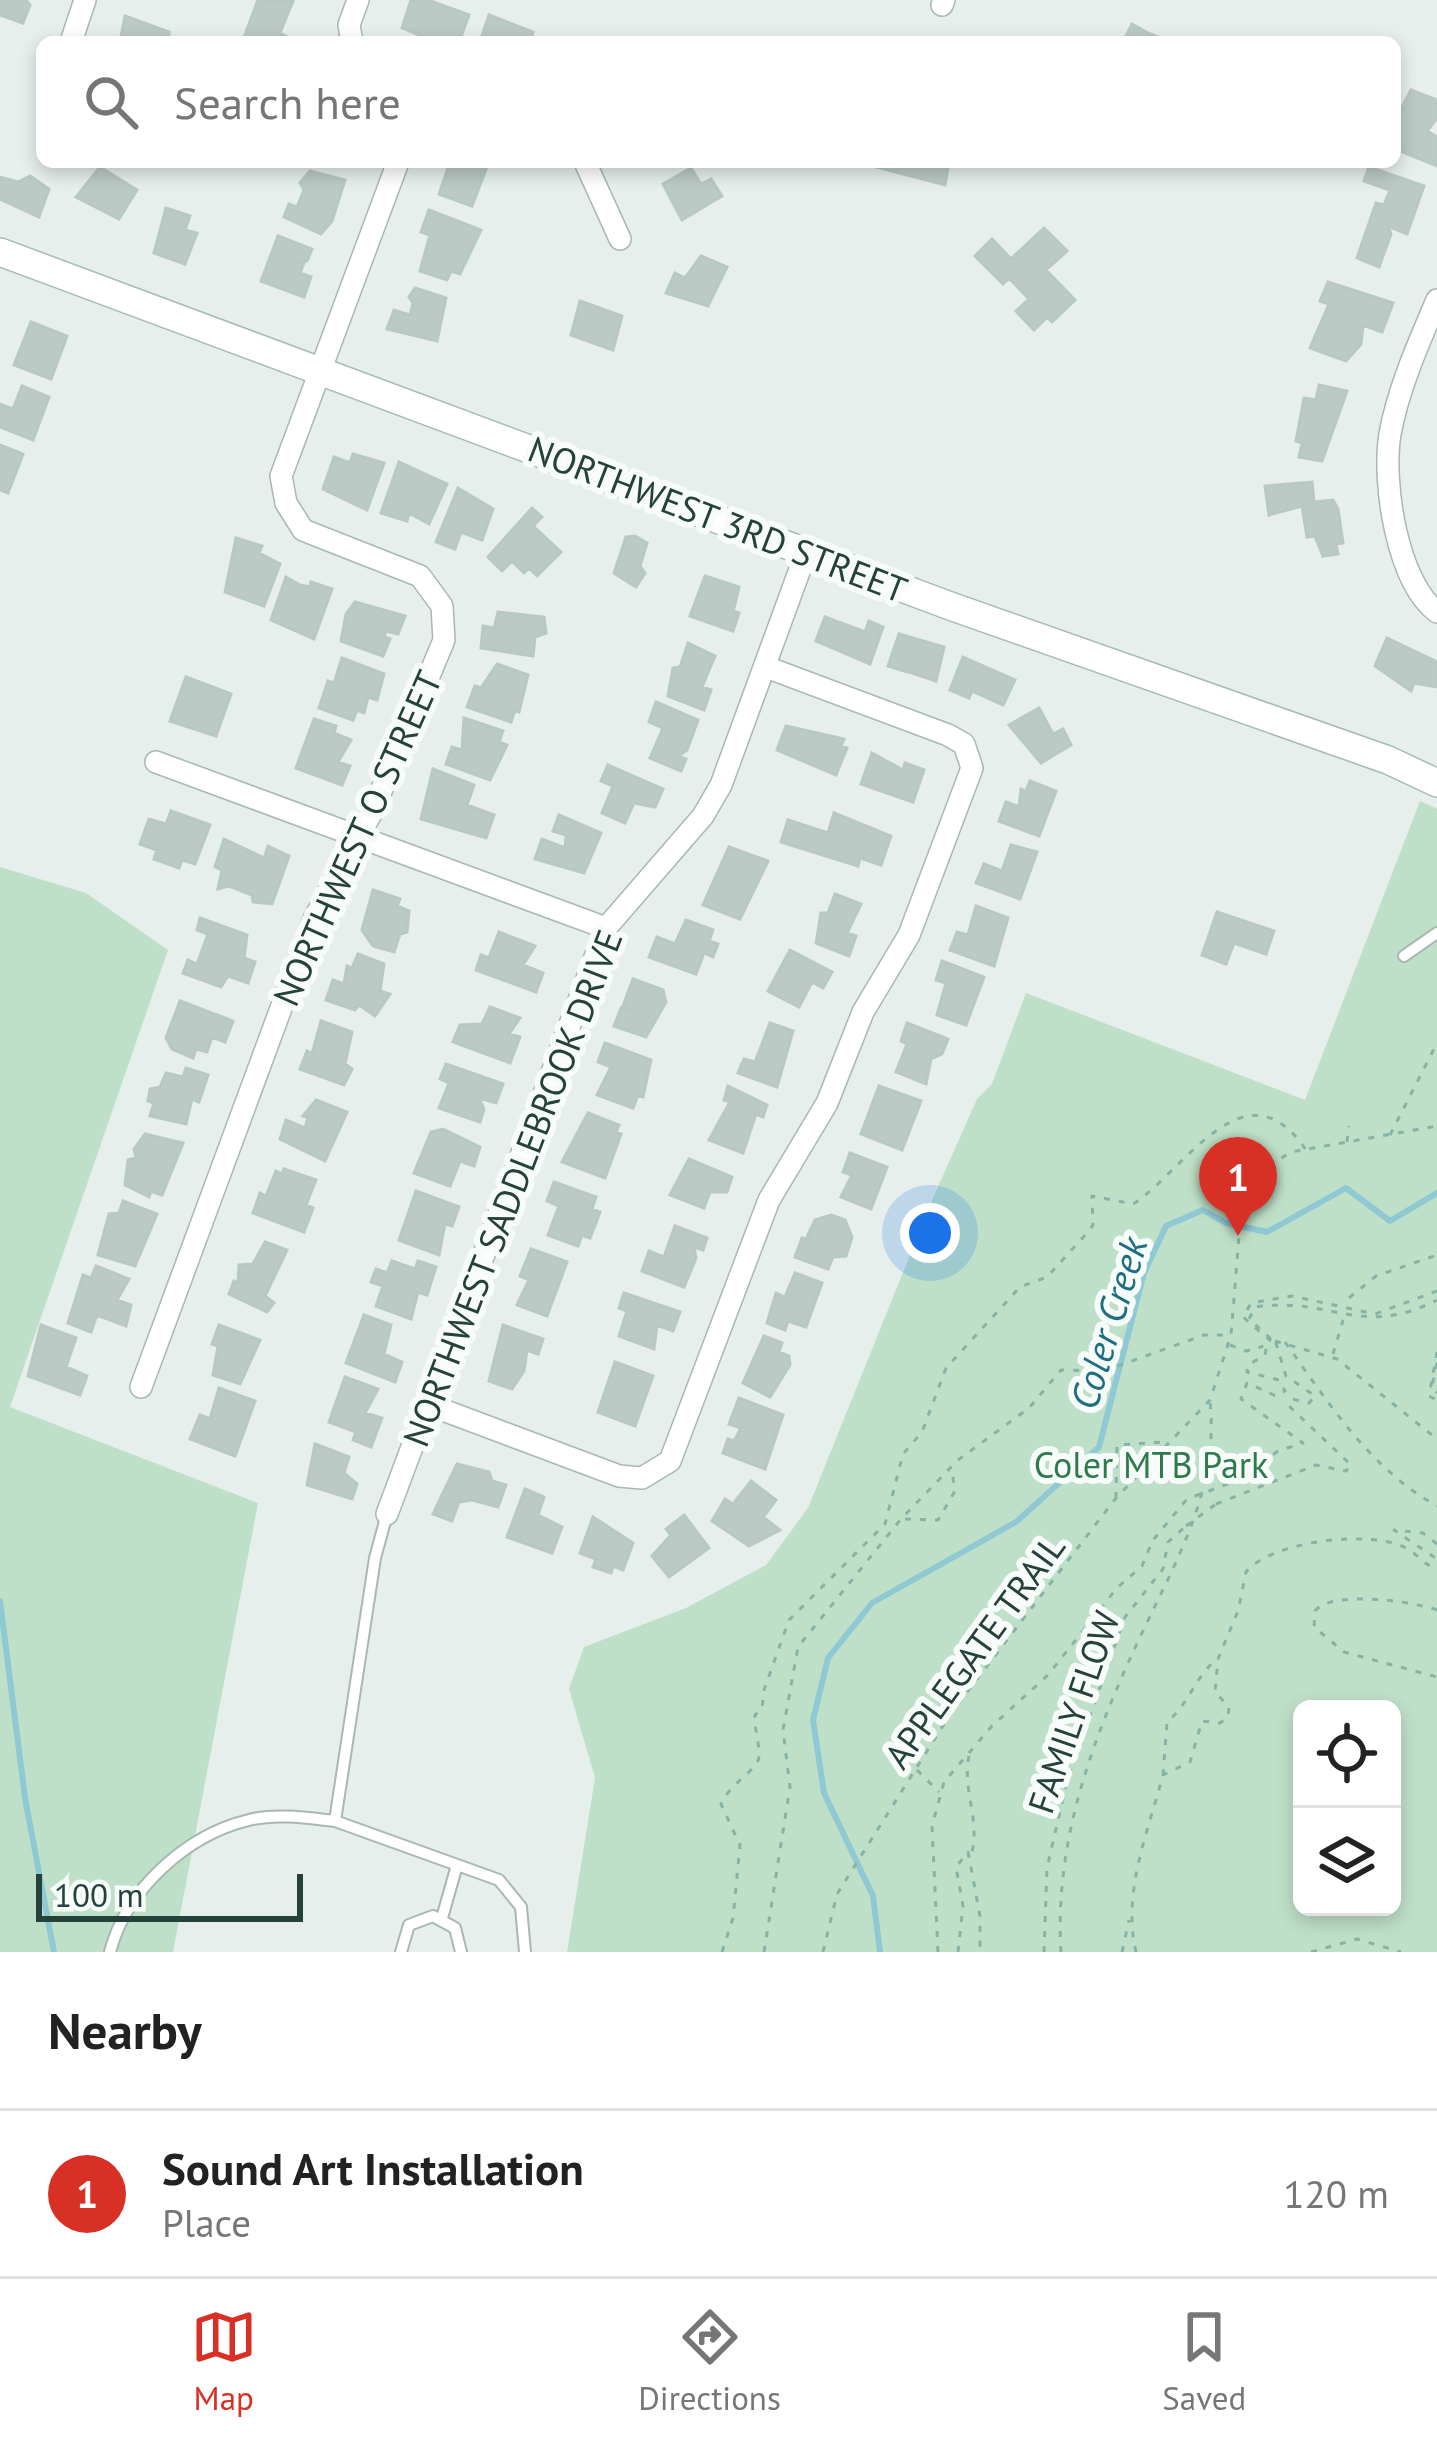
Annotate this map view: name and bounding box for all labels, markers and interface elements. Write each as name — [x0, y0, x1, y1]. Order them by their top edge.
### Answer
search box — [36, 36, 1401, 168]
icon: search — [78, 69, 144, 135]
text: Search here — [174, 73, 401, 131]
street label: NORTHWEST 3RD STREET — [522, 425, 914, 613]
street label: NORTHWEST O STREET — [262, 663, 452, 1013]
street label: NORTHWEST SADDLEBROOK DRIVE — [392, 923, 632, 1453]
pin: 1 — [1199, 1137, 1277, 1236]
your location — [900, 1203, 960, 1263]
water label: Coler Creek — [1058, 1229, 1159, 1415]
park label: Coler MTB Park — [1034, 1441, 1268, 1488]
street label: APPLEGATE TRAIL — [873, 1525, 1075, 1777]
street label: FAMILY FLOW — [1016, 1605, 1130, 1819]
map controls — [1293, 1700, 1401, 1916]
button: locate — [1293, 1700, 1401, 1808]
button: layers — [1293, 1808, 1401, 1916]
scale bar — [36, 1868, 303, 1921]
text: 100 m — [54, 1873, 144, 1916]
text: Nearby — [48, 1997, 202, 2063]
text: Sound Art Installation — [162, 2139, 584, 2197]
text: 1 — [76, 2168, 98, 2219]
text: 120 m — [1283, 2168, 1389, 2219]
text: Place — [162, 2197, 251, 2248]
tab: Map — [191, 2304, 257, 2419]
tab: Directions — [638, 2304, 781, 2419]
tab: Saved — [1162, 2304, 1246, 2419]

